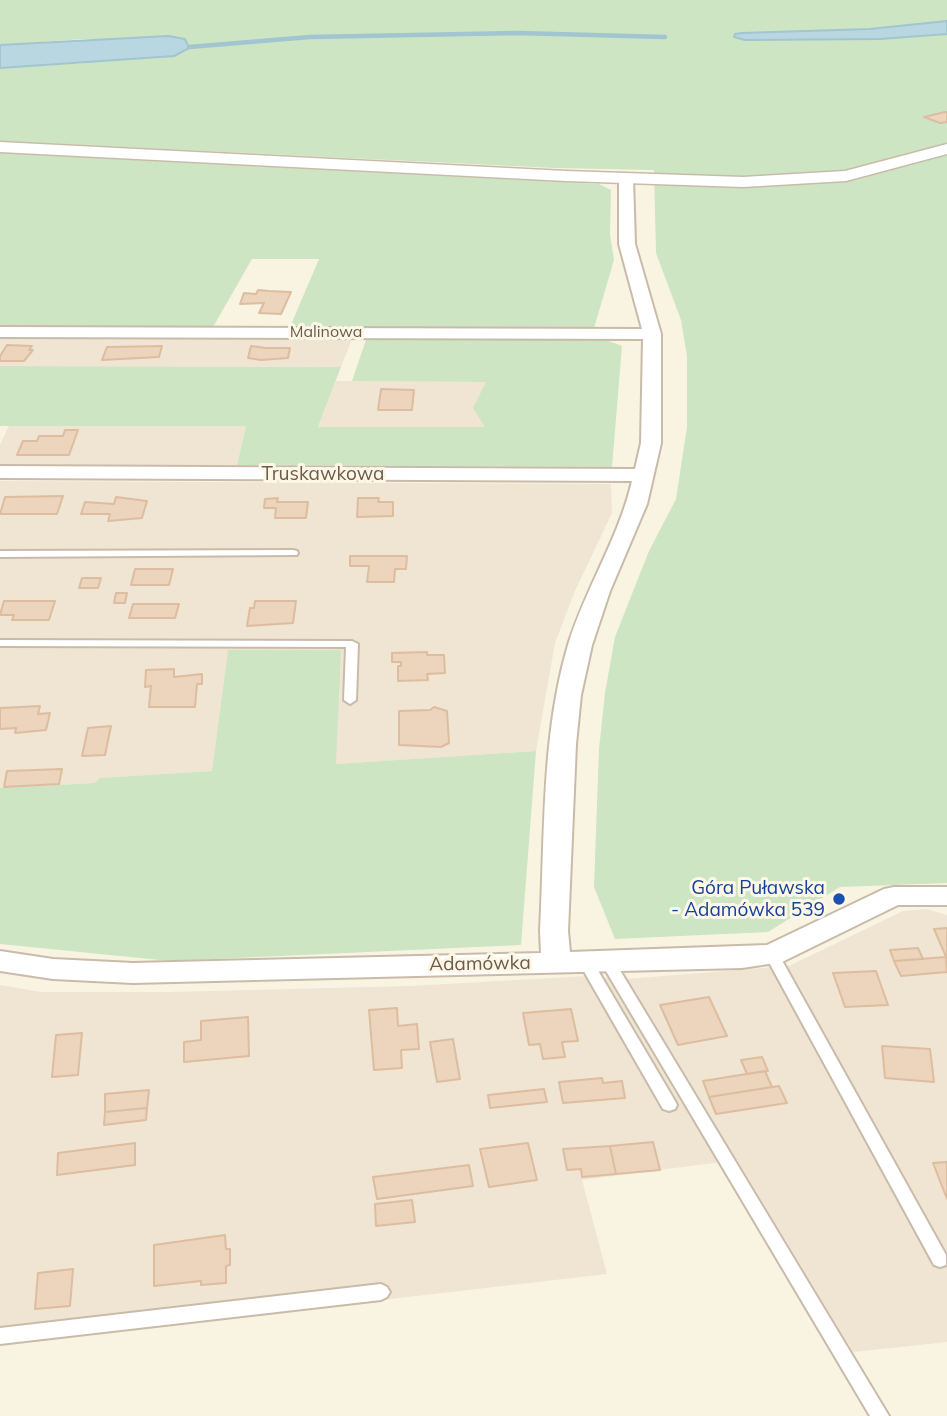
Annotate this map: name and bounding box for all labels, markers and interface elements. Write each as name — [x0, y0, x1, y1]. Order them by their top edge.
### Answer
street label: Malinowa — [290, 322, 362, 342]
street label: Truskawkowa — [262, 463, 384, 485]
place label: Góra Puławska - Adamówka 539 — [671, 877, 825, 921]
marker: Góra Puławska - Adamówka 539 — [831, 891, 847, 907]
street label: Adamówka — [429, 952, 531, 976]

